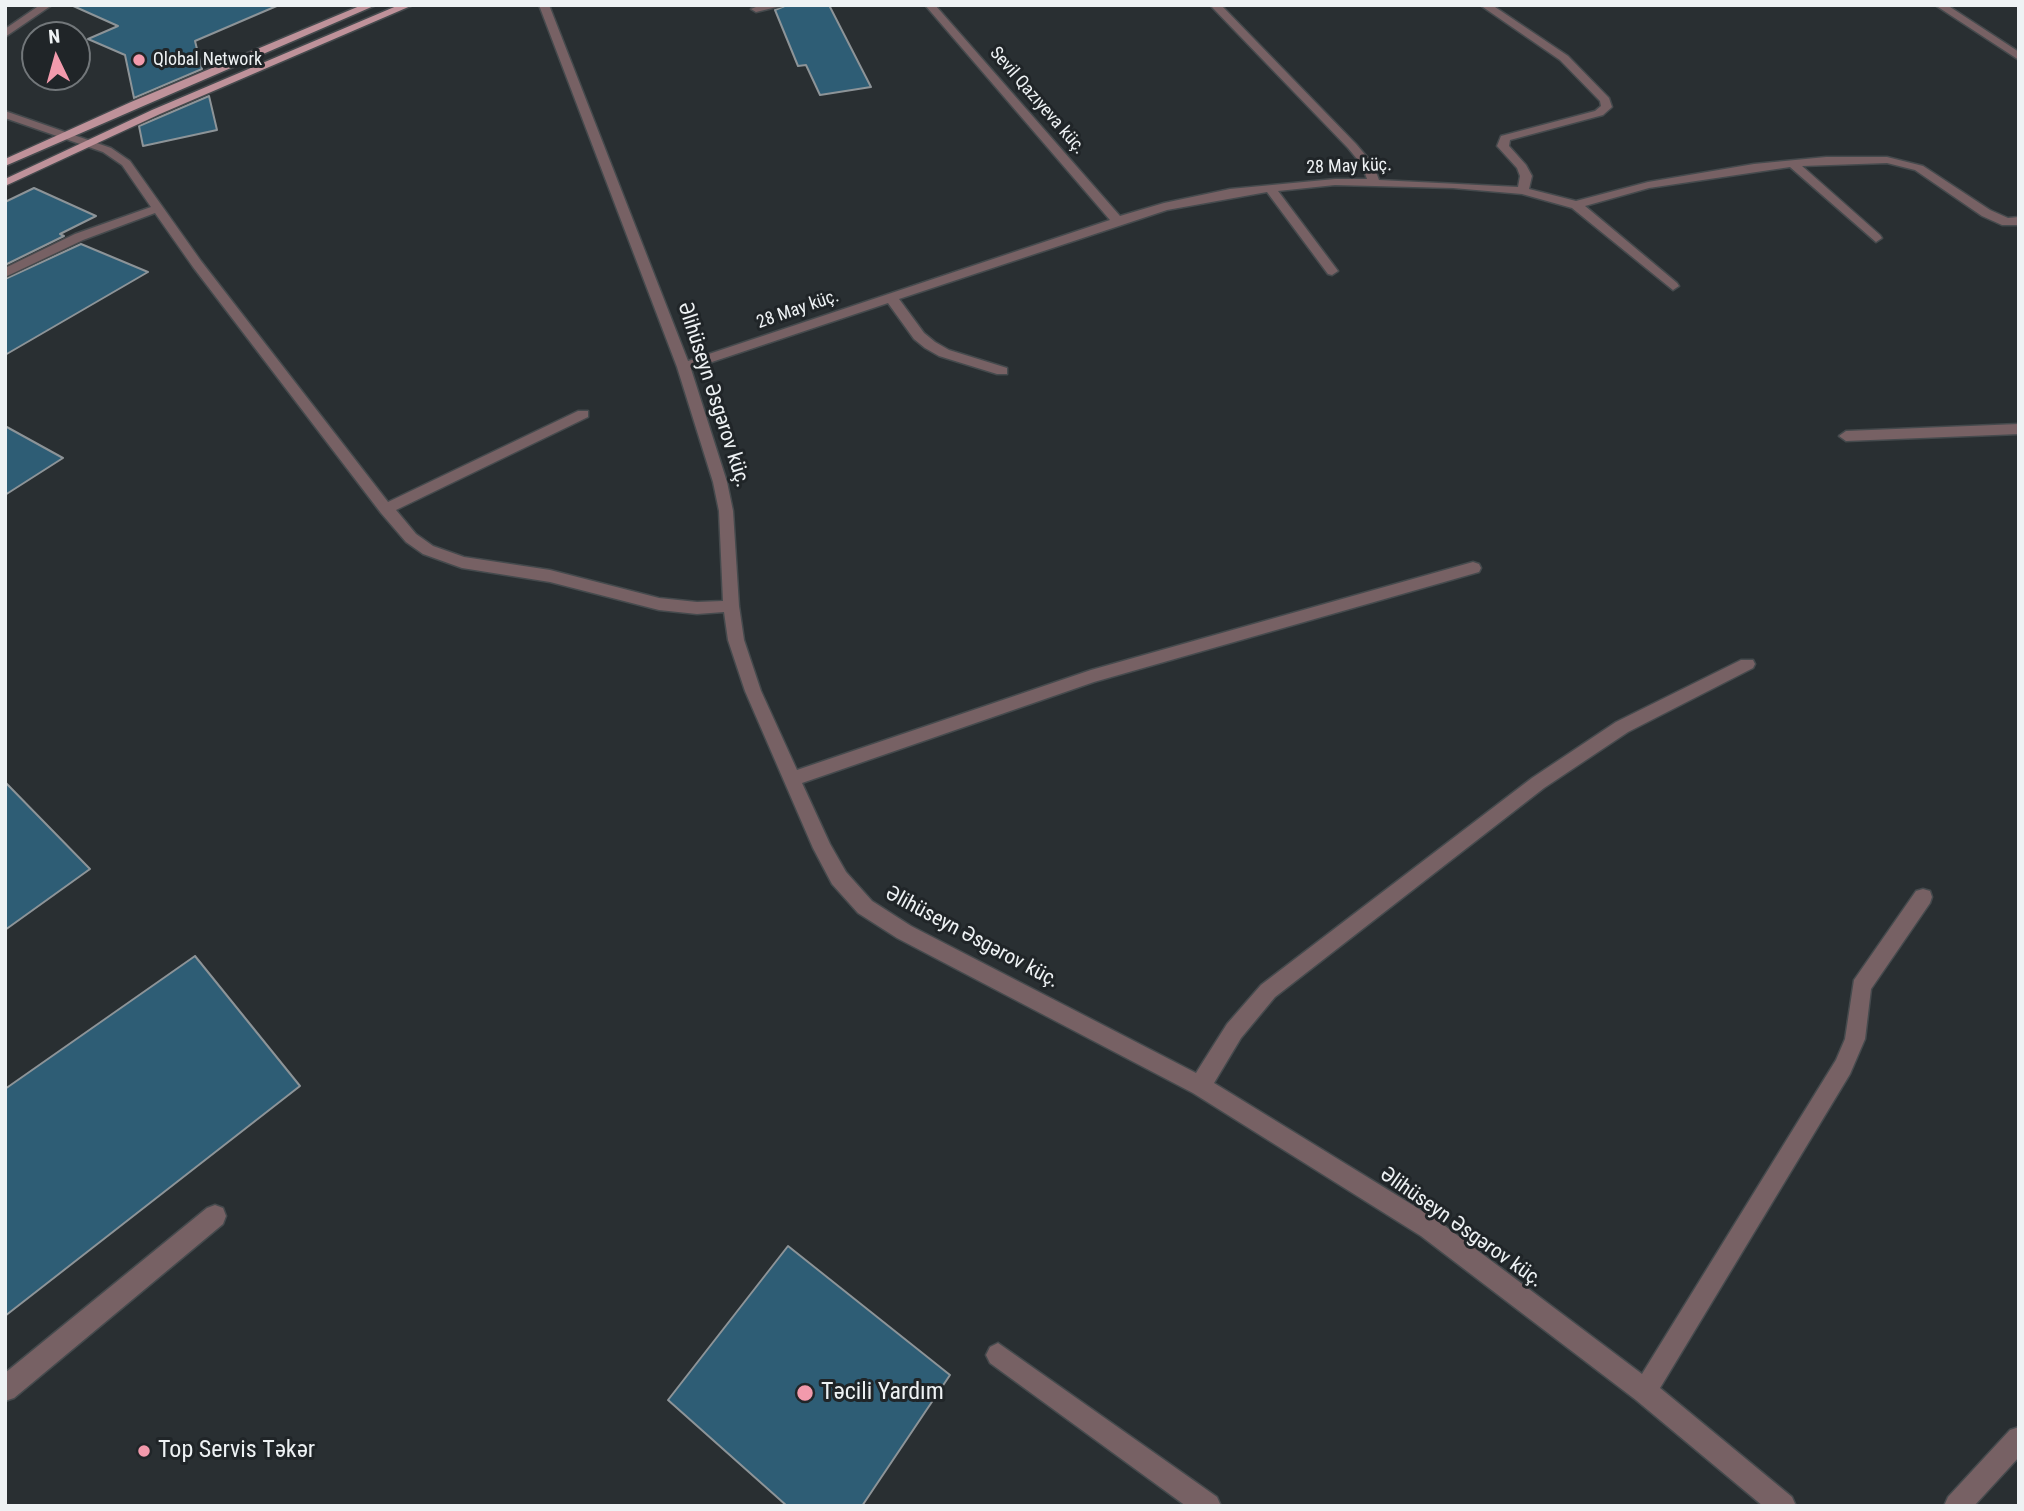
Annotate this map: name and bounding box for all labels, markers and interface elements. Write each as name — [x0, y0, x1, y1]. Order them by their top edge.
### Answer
north arrow — [21, 21, 91, 91]
text: N — [47, 25, 61, 49]
street label: Sevil Qazıyeva küç. — [984, 43, 1090, 159]
place label: Qlobal Network — [153, 49, 262, 71]
marker: Qlobal Network — [131, 52, 147, 68]
street label: 28 May küç. — [1306, 155, 1392, 179]
street label: 28 May küç. — [754, 286, 842, 334]
street label: Əlihüseyn Əsgərov küç. — [671, 299, 755, 491]
street label: Əlihüseyn Əsgərov küç. — [881, 882, 1063, 994]
street label: Əlihüseyn Əsgərov küç. — [1375, 1162, 1547, 1294]
place label: Təcili Yardım — [821, 1379, 944, 1407]
marker: Təcili Yardım — [795, 1383, 815, 1403]
place label: Top Servis Təkər — [158, 1437, 315, 1465]
marker: Top Servis Təkər — [136, 1443, 152, 1459]

